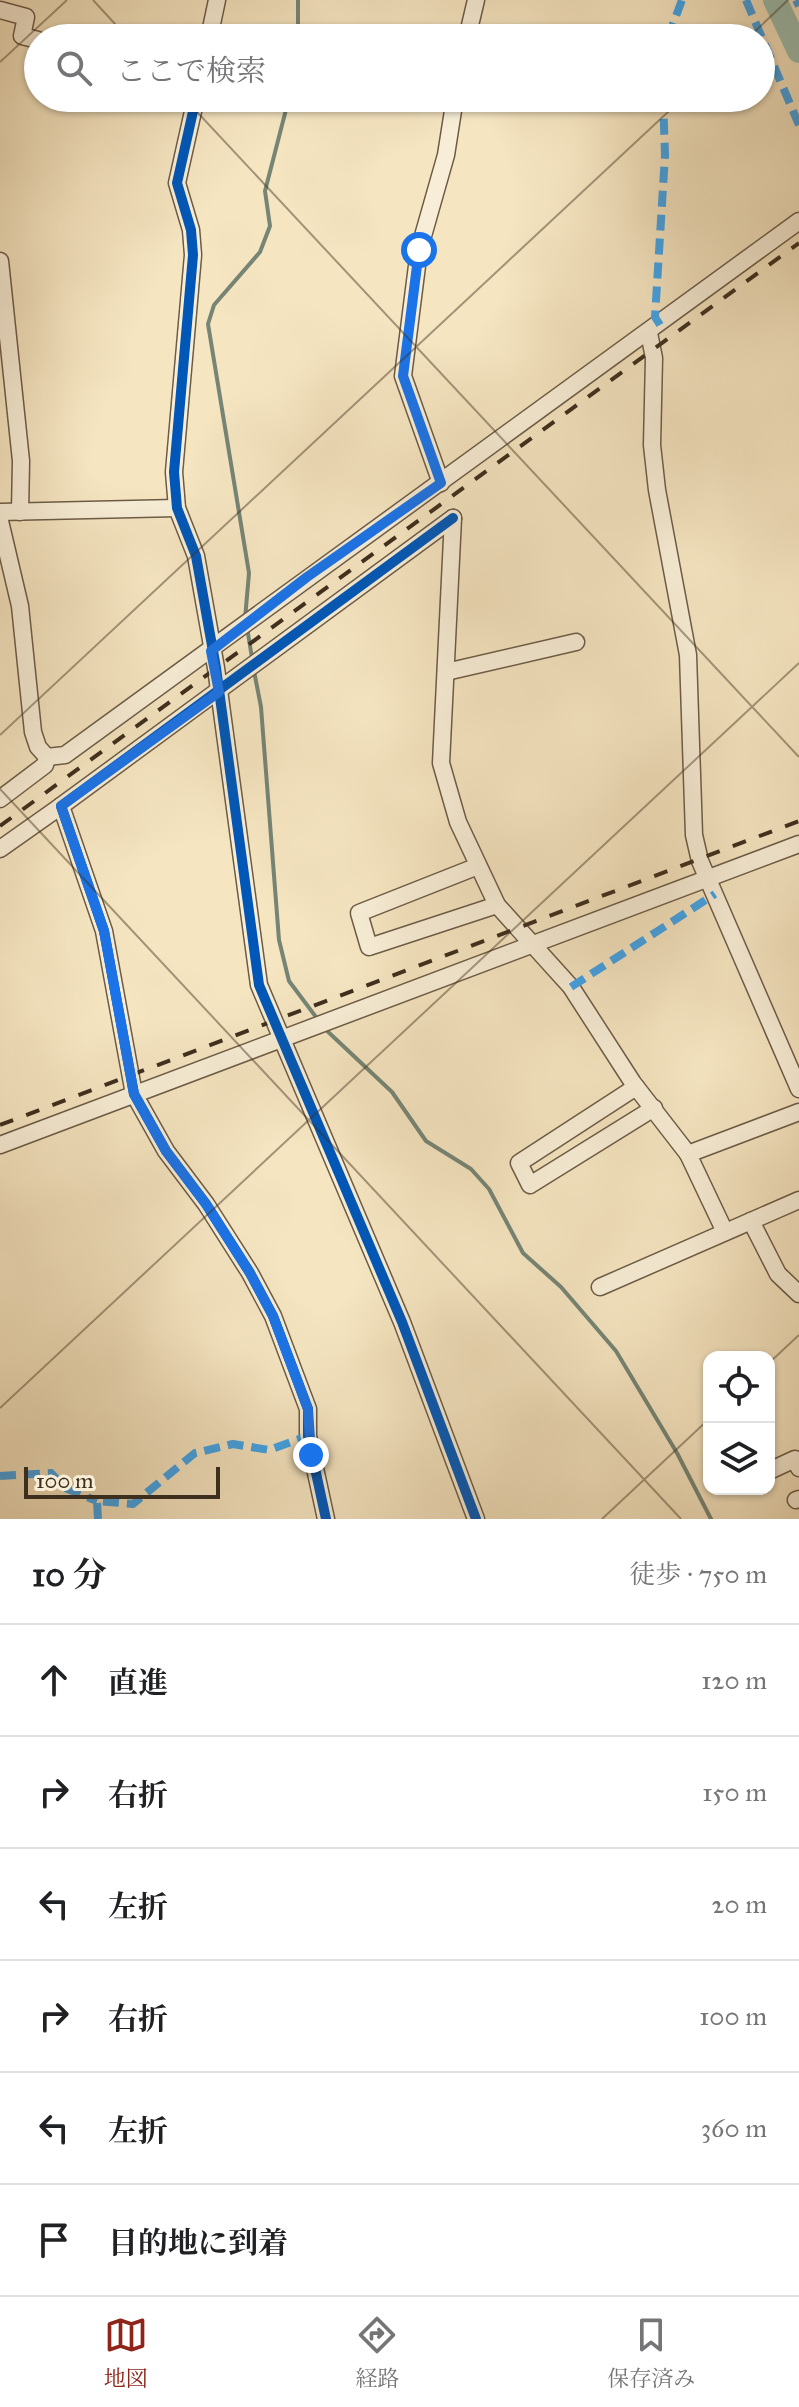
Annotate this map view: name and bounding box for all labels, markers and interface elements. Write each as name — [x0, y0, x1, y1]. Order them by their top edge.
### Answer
search box — [24, 24, 775, 112]
icon: search — [52, 46, 96, 90]
text: ここで検索 — [116, 53, 266, 89]
route start — [401, 232, 437, 268]
map controls — [703, 1351, 775, 1495]
button: locate — [703, 1351, 775, 1423]
button: layers — [703, 1423, 775, 1495]
route end — [293, 1437, 329, 1473]
scale bar — [24, 1463, 220, 1499]
text: 100 m — [36, 1467, 93, 1494]
text: 10 分 — [32, 1554, 106, 1595]
text: 徒歩 · 750 m — [630, 1558, 767, 1590]
icon: ahead — [32, 1658, 76, 1702]
text: 120 m — [701, 1664, 767, 1696]
text: 直進 — [108, 1665, 168, 1701]
icon: right — [32, 1770, 76, 1814]
text: 150 m — [702, 1776, 767, 1808]
text: 右折 — [108, 1777, 168, 1813]
icon: left — [32, 1882, 76, 1926]
text: 20 m — [712, 1888, 767, 1920]
text: 左折 — [108, 1889, 168, 1925]
icon: right — [32, 1994, 76, 2038]
text: 100 m — [699, 2000, 767, 2032]
text: 右折 — [108, 2001, 168, 2037]
icon: left — [32, 2106, 76, 2150]
text: 360 m — [701, 2112, 767, 2144]
text: 左折 — [108, 2113, 168, 2149]
icon: arrive — [32, 2218, 76, 2262]
text: 目的地に到着 — [108, 2225, 288, 2261]
tab: 地図 — [104, 2313, 148, 2392]
tab: 経路 — [355, 2313, 399, 2392]
tab: 保存済み — [607, 2313, 695, 2392]

